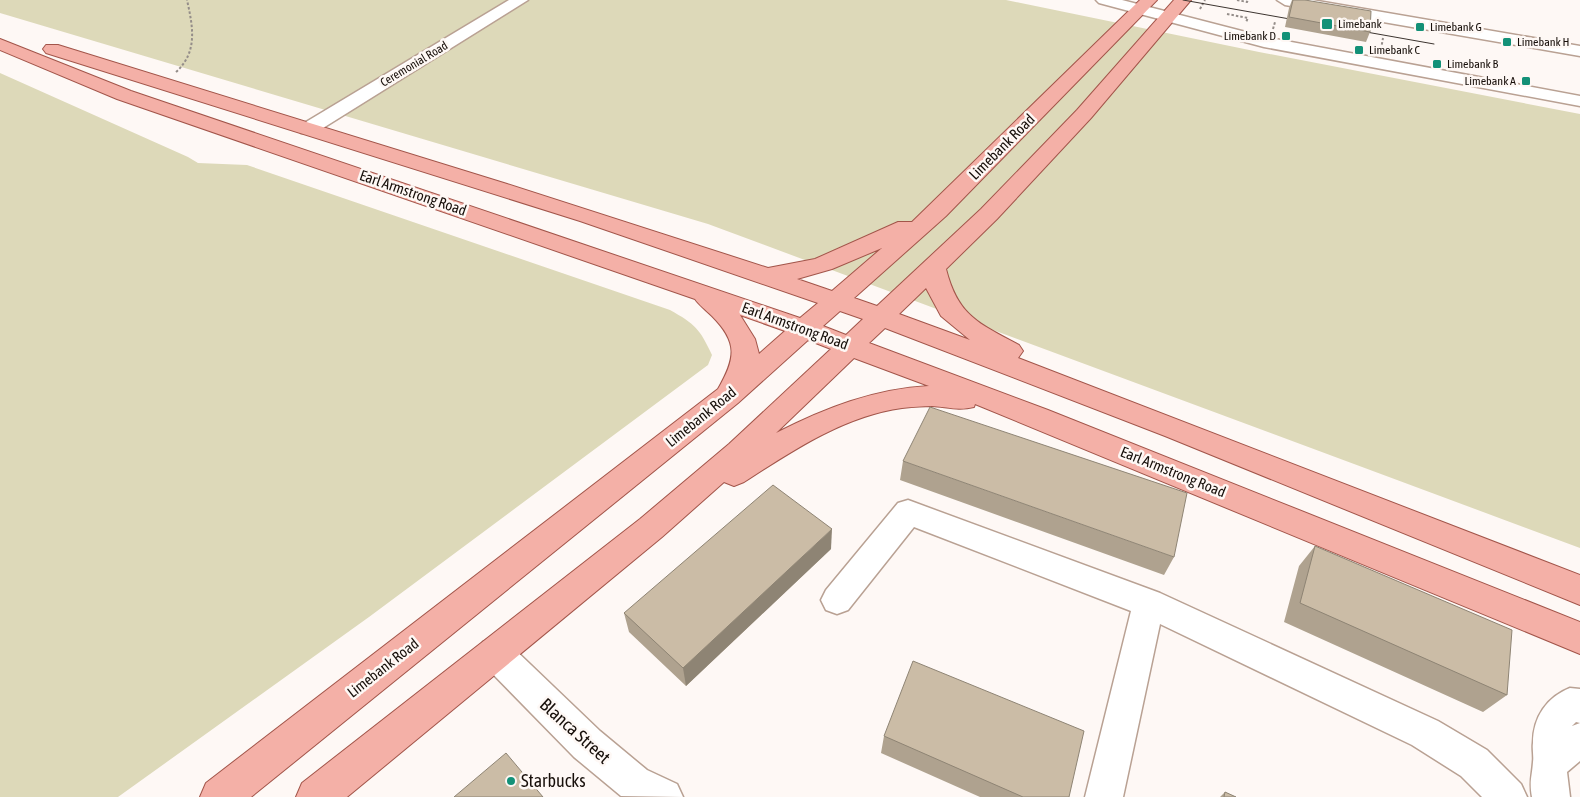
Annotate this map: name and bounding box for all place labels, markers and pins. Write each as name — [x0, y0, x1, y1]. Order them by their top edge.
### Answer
marker: Limebank — [1320, 17, 1334, 31]
place label: Limebank — [1338, 17, 1383, 31]
place label: Limebank G — [1430, 20, 1482, 34]
marker: Limebank G — [1414, 21, 1426, 33]
place label: Limebank D — [1224, 29, 1276, 43]
marker: Limebank D — [1280, 30, 1292, 42]
place label: Limebank H — [1517, 35, 1569, 49]
marker: Limebank H — [1501, 36, 1513, 48]
place label: Limebank C — [1369, 43, 1421, 57]
marker: Limebank C — [1353, 44, 1365, 56]
place label: Limebank B — [1447, 57, 1499, 71]
marker: Limebank B — [1431, 58, 1443, 70]
place label: Limebank A — [1465, 74, 1516, 88]
marker: Limebank A — [1520, 75, 1532, 87]
place label: Starbucks — [521, 770, 586, 791]
marker: Starbucks — [505, 775, 517, 787]

